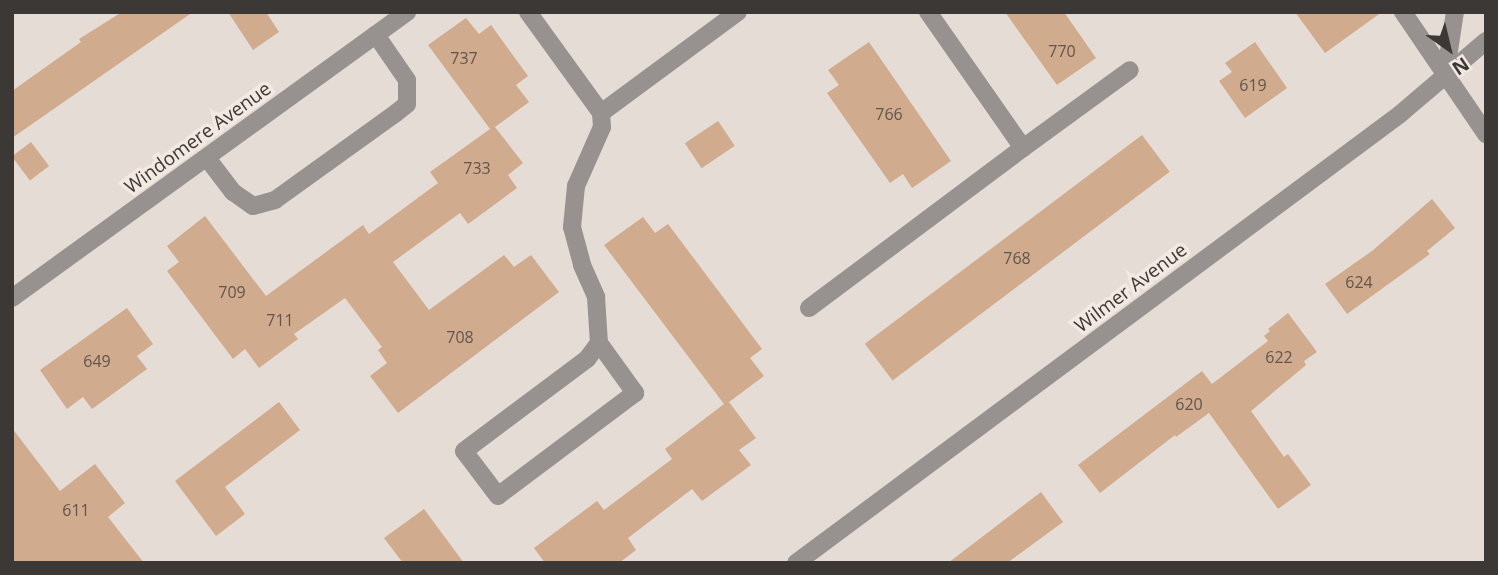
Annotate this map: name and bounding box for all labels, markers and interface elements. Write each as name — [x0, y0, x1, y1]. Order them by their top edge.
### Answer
north arrow — [1414, 14, 1484, 84]
house number: 770 — [1048, 41, 1076, 61]
house number: 737 — [450, 48, 478, 68]
text: N — [1447, 51, 1474, 82]
house number: 619 — [1239, 75, 1267, 95]
street label: Windomere Avenue — [121, 77, 275, 199]
house number: 766 — [875, 104, 903, 124]
house number: 733 — [463, 158, 491, 178]
street label: Wilmer Avenue — [1071, 239, 1191, 337]
house number: 768 — [1003, 248, 1031, 268]
house number: 624 — [1345, 272, 1373, 292]
house number: 709 — [218, 282, 246, 302]
house number: 711 — [266, 310, 294, 330]
house number: 708 — [446, 327, 474, 347]
house number: 622 — [1265, 347, 1293, 367]
house number: 649 — [83, 351, 111, 371]
house number: 620 — [1175, 394, 1203, 414]
house number: 611 — [62, 500, 90, 520]

